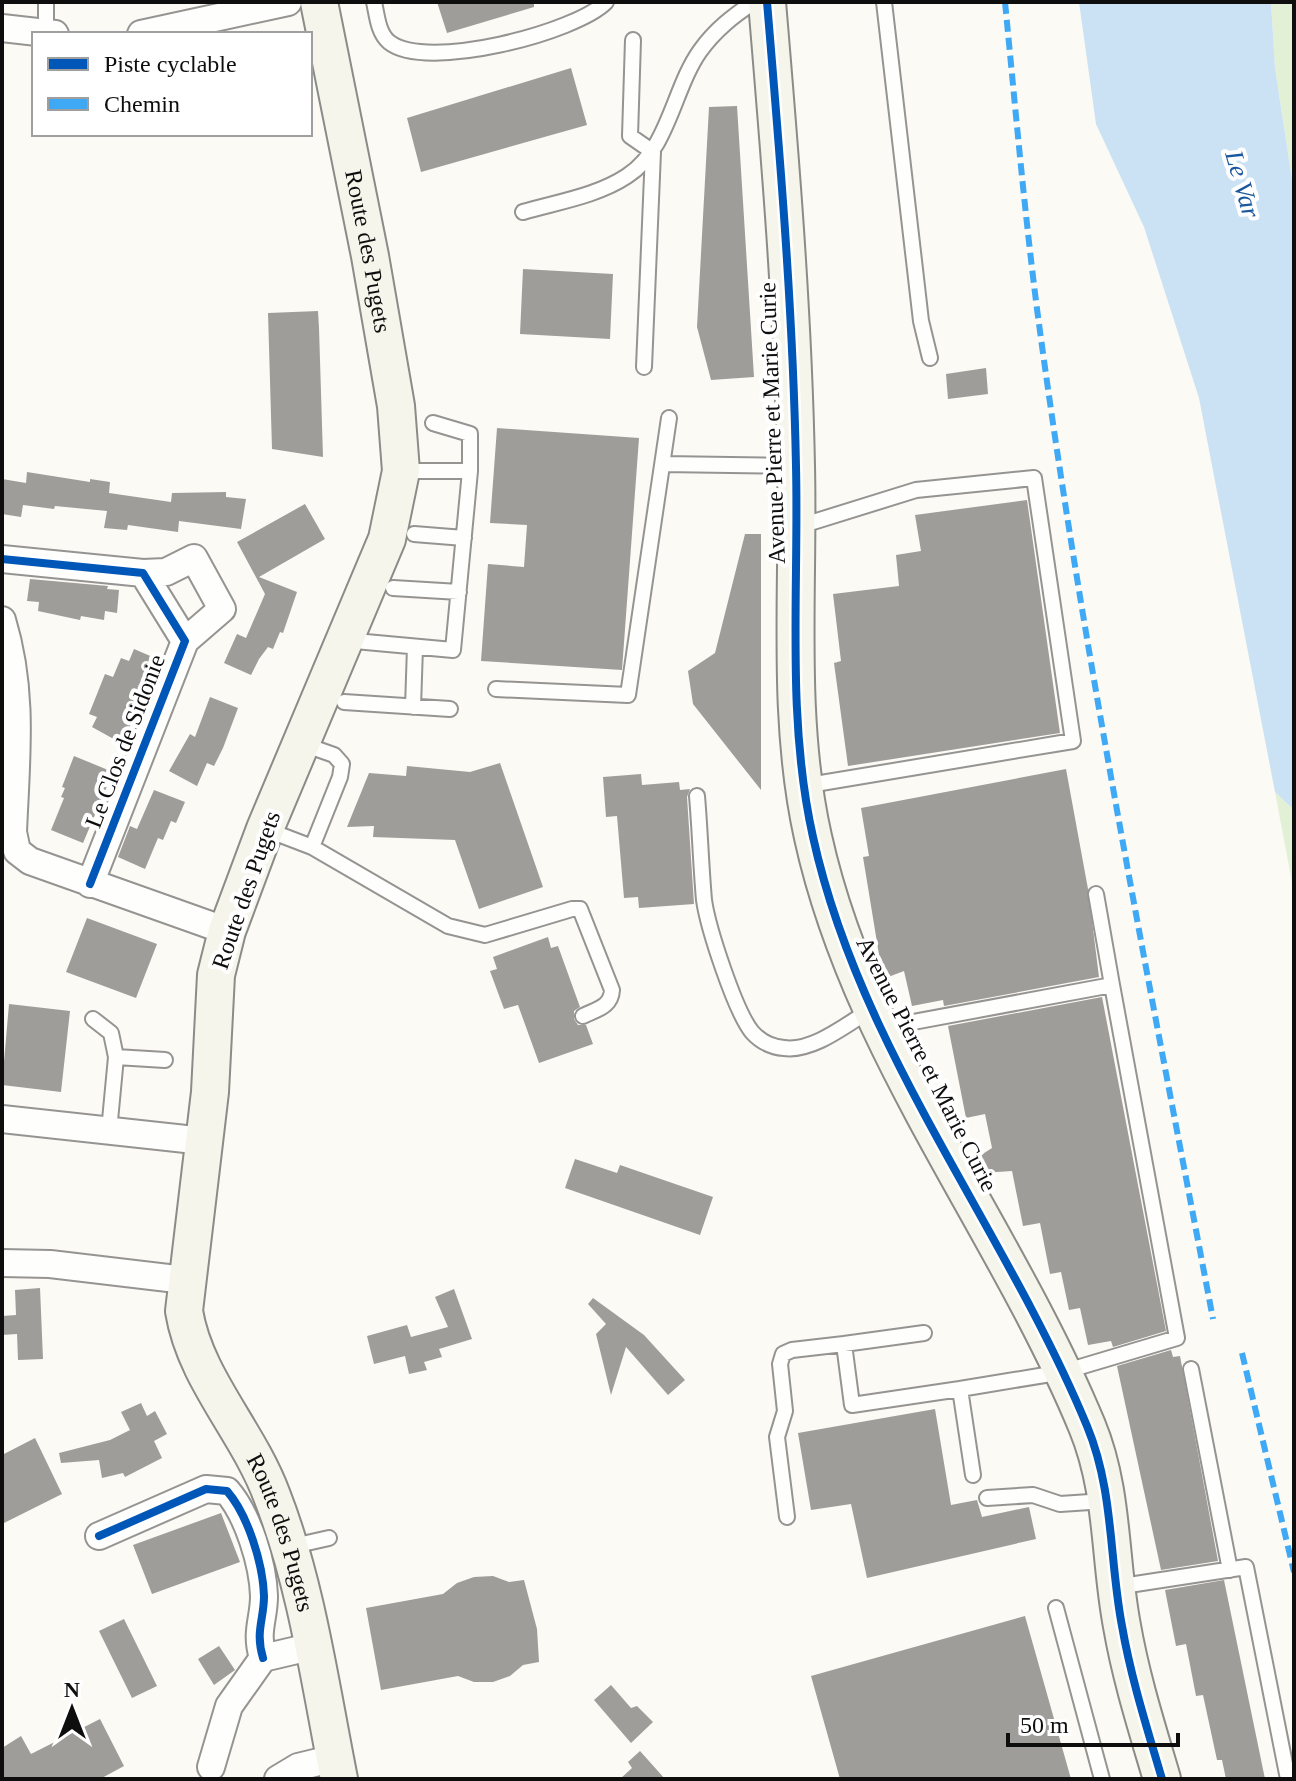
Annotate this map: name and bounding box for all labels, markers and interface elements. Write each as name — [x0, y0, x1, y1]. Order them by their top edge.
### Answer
legend — [32, 32, 312, 136]
text: Piste cyclable — [104, 51, 237, 77]
text: Chemin — [104, 91, 180, 117]
water label: Le Var — [1219, 146, 1266, 222]
street label: Route des Pugets — [340, 167, 396, 335]
street label: Avenue Pierre et Marie Curie — [754, 282, 790, 564]
street label: Le Clos de Sidonie — [80, 651, 170, 831]
street label: Route des Pugets — [207, 808, 285, 972]
street label: Avenue Pierre et Marie Curie — [851, 932, 1003, 1196]
street label: Route des Pugets — [242, 1449, 319, 1614]
north arrow — [32, 1669, 112, 1749]
text: N — [64, 1677, 80, 1702]
scale bar — [1008, 1697, 1178, 1747]
text: 50 m — [1020, 1712, 1069, 1738]

